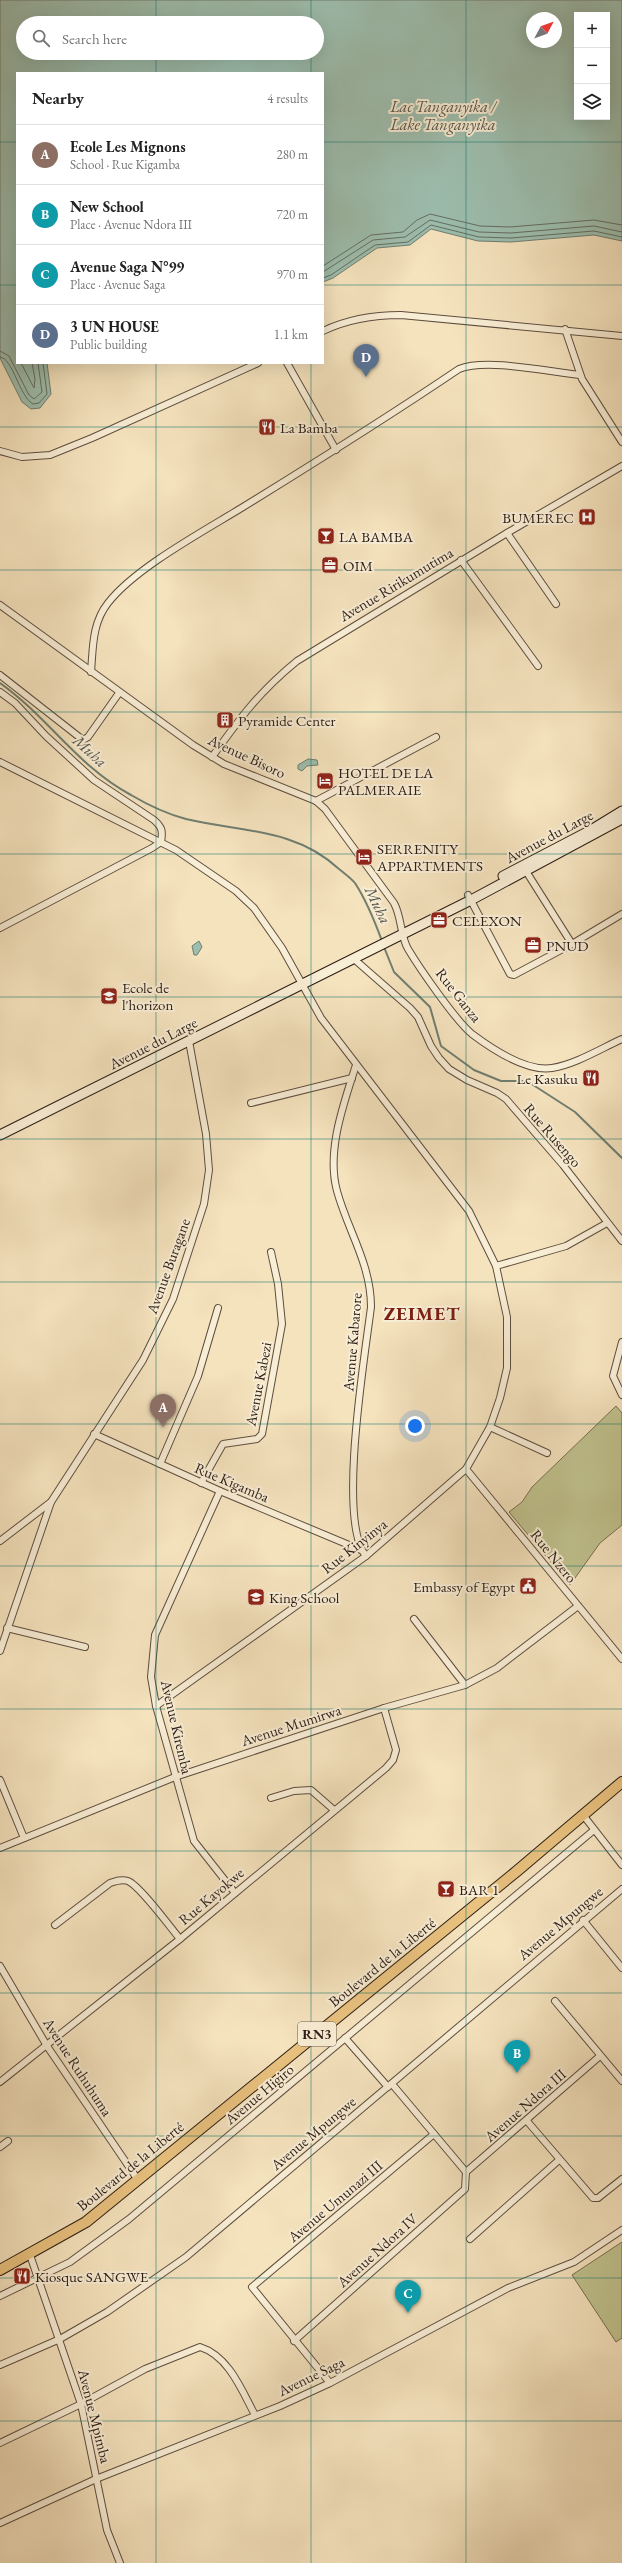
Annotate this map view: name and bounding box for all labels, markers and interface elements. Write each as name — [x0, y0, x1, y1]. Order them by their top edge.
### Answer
north arrow — [526, 12, 562, 48]
map controls — [574, 12, 610, 120]
button: + — [574, 12, 610, 48]
search box — [16, 16, 324, 60]
icon: search — [30, 27, 52, 49]
text: Search here — [62, 29, 127, 48]
button: − — [574, 48, 610, 84]
button: layers — [574, 84, 610, 120]
text: Nearby — [32, 87, 84, 109]
text: 4 results — [267, 90, 308, 107]
water label: Lac Tanganyika / Lake Tanganyika — [389, 96, 498, 135]
text: Ecole Les Mignons — [70, 137, 186, 156]
text: A — [40, 146, 50, 163]
text: 280 m — [277, 146, 308, 163]
text: School · Rue Kigamba — [70, 156, 180, 173]
text: New School — [70, 197, 144, 216]
text: B — [41, 206, 49, 223]
text: 720 m — [277, 206, 308, 223]
text: Place · Avenue Ndora III — [70, 216, 192, 233]
text: Avenue Saga N°99 — [70, 257, 184, 276]
text: C — [40, 266, 50, 283]
text: 970 m — [277, 266, 308, 283]
text: Place · Avenue Saga — [70, 276, 165, 293]
text: 3 UN HOUSE — [70, 317, 159, 336]
text: D — [40, 326, 50, 343]
text: 1.1 km — [274, 326, 308, 343]
text: Public building — [70, 336, 147, 353]
pin: D — [353, 344, 379, 377]
restaurant icon: La Bamba — [257, 417, 277, 437]
place label: La Bamba — [280, 418, 338, 437]
hospital icon: BUMEREC — [577, 507, 597, 527]
place label: BUMEREC — [502, 508, 574, 527]
bar icon: LA BAMBA — [316, 526, 336, 546]
place label: LA BAMBA — [339, 527, 414, 546]
street label: Avenue Ririkumutima — [335, 542, 456, 626]
office icon: OIM — [320, 555, 340, 575]
place label: OIM — [343, 556, 373, 575]
building icon: Pyramide Center — [215, 710, 235, 730]
place label: Pyramide Center — [238, 711, 336, 730]
water label: Muha — [68, 729, 112, 772]
street label: Avenue Bisoro — [204, 729, 289, 782]
place label: HOTEL DE LA PALMERAIE — [338, 763, 434, 799]
hotel icon: HOTEL DE LA PALMERAIE — [315, 771, 335, 791]
street label: Avenue du Large — [501, 805, 596, 868]
place label: SERRENITY APPARTMENTS — [376, 839, 483, 875]
hotel icon: SERRENITY APPARTMENTS — [354, 847, 374, 867]
water label: Muha — [360, 882, 396, 927]
office icon: CELEXON — [429, 910, 449, 930]
place label: CELEXON — [452, 911, 522, 930]
office icon: PNUD — [523, 935, 543, 955]
place label: PNUD — [546, 936, 589, 955]
street label: Rue Ganza — [432, 964, 486, 1026]
place label: Ecole de l'horizon — [122, 978, 174, 1014]
school or university icon: Ecole de l'horizon — [99, 986, 119, 1006]
street label: Avenue du Large — [105, 1013, 201, 1074]
restaurant icon: Le Kasuku — [581, 1068, 601, 1088]
place label: Le Kasuku — [516, 1069, 578, 1088]
street label: Rue Rusengo — [520, 1099, 586, 1171]
street label: Avenue Buragane — [142, 1216, 194, 1317]
street label: Avenue Kabarore — [338, 1292, 366, 1393]
district label: ZEIMET — [384, 1301, 460, 1326]
street label: Avenue Kabezi — [240, 1340, 276, 1429]
pin: A — [150, 1394, 176, 1427]
your location — [405, 1416, 425, 1436]
street label: Rue Kigamba — [192, 1458, 272, 1506]
street label: Rue Kinyinya — [317, 1514, 391, 1578]
street label: Rue Nzero — [527, 1525, 581, 1587]
public building icon: Embassy of Egypt — [518, 1576, 538, 1596]
place label: Embassy of Egypt — [413, 1577, 515, 1596]
school or university icon: King School — [246, 1587, 266, 1607]
place label: King School — [269, 1588, 340, 1607]
street label: Avenue Kiremba — [157, 1677, 197, 1776]
street label: Avenue Mumirwa — [238, 1700, 343, 1750]
street label: Rue Kayokwe — [174, 1863, 248, 1929]
bar icon: BAR 1 — [436, 1879, 456, 1899]
place label: BAR 1 — [459, 1880, 499, 1899]
street label: Avenue Mpungwe — [513, 1882, 607, 1965]
street label: Boulevard de la Liberté — [325, 1913, 439, 2011]
street label: Avenue Ruhuhuma — [39, 2013, 117, 2120]
road number: RN3 — [298, 2022, 336, 2046]
pin: B — [504, 2040, 530, 2073]
street label: Avenue Higiro — [220, 2060, 297, 2129]
street label: Avenue Ndora III — [479, 2064, 570, 2146]
street label: Avenue Mpungwe — [266, 2092, 360, 2175]
street label: Boulevard de la Liberté — [73, 2117, 187, 2215]
street label: Avenue Umunazi III — [283, 2156, 386, 2247]
street label: Avenue Ndora IV — [332, 2208, 422, 2292]
restaurant icon: Kiosque SANGWE — [12, 2266, 32, 2286]
place label: Kiosque SANGWE — [35, 2267, 149, 2286]
pin: C — [395, 2280, 421, 2313]
street label: Avenue Saga — [274, 2352, 347, 2401]
street label: Avenue Mpimba — [74, 2366, 116, 2465]

